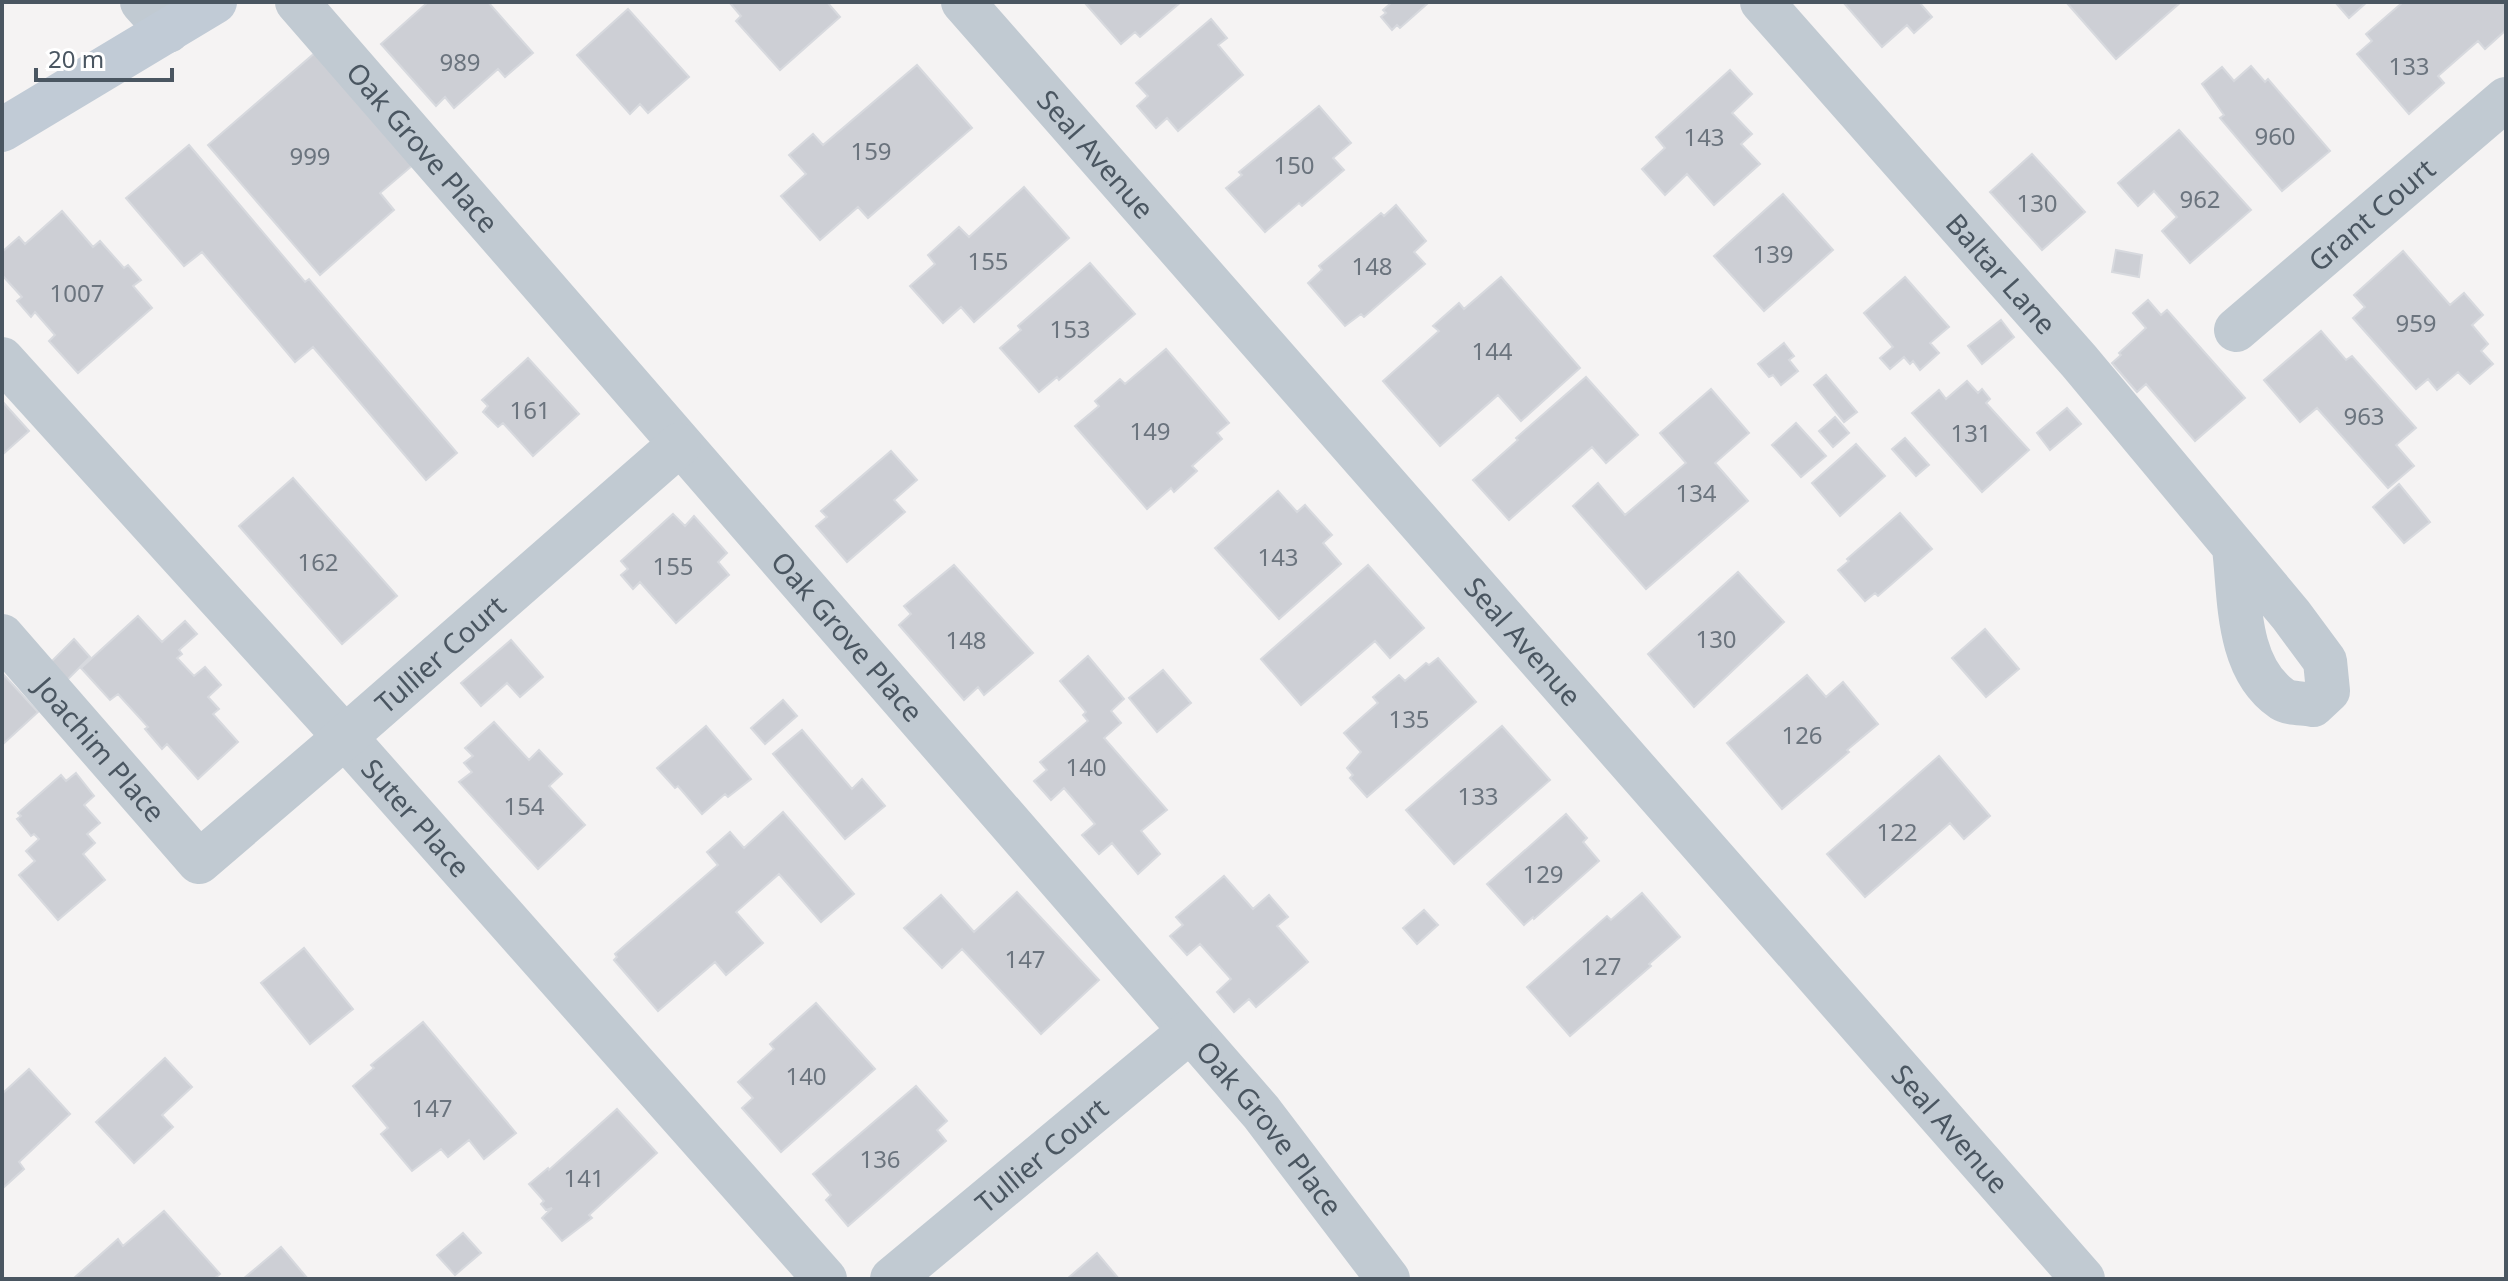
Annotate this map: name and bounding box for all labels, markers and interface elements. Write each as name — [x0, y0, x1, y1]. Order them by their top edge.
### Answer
scale bar — [36, 32, 172, 82]
text: 20 m — [48, 42, 104, 75]
house number: 989 — [439, 45, 481, 78]
house number: 133 — [2388, 49, 2430, 82]
street label: Oak Grove Place — [338, 54, 507, 240]
street label: Seal Avenue — [1029, 81, 1163, 226]
house number: 960 — [2254, 119, 2296, 152]
house number: 143 — [1683, 120, 1725, 153]
house number: 159 — [850, 134, 892, 167]
house number: 999 — [289, 139, 331, 172]
house number: 150 — [1273, 148, 1315, 181]
street label: Grant Court — [2300, 149, 2443, 279]
house number: 962 — [2179, 182, 2221, 215]
house number: 130 — [2016, 186, 2058, 219]
street label: Baltar Lane — [1938, 205, 2065, 342]
house number: 139 — [1752, 237, 1794, 270]
house number: 155 — [967, 244, 1009, 277]
house number: 148 — [1351, 249, 1393, 282]
house number: 1007 — [50, 276, 104, 309]
house number: 959 — [2395, 306, 2437, 339]
house number: 153 — [1049, 312, 1091, 345]
house number: 144 — [1471, 334, 1513, 367]
house number: 161 — [509, 393, 551, 426]
house number: 963 — [2343, 399, 2385, 432]
house number: 149 — [1129, 414, 1171, 447]
house number: 131 — [1950, 416, 1992, 449]
house number: 134 — [1675, 476, 1717, 509]
house number: 143 — [1257, 540, 1299, 573]
street label: Oak Grove Place — [763, 543, 932, 729]
house number: 162 — [297, 545, 339, 578]
house number: 155 — [652, 549, 694, 582]
street label: Seal Avenue — [1457, 568, 1590, 714]
street label: Tullier Court — [367, 587, 513, 722]
house number: 130 — [1695, 622, 1737, 655]
house number: 148 — [945, 623, 987, 656]
street label: Joachim Place — [25, 666, 174, 830]
house number: 135 — [1388, 702, 1430, 735]
house number: 126 — [1781, 718, 1823, 751]
street label: Suter Place — [353, 750, 479, 885]
house number: 140 — [1065, 750, 1107, 783]
house number: 133 — [1457, 779, 1499, 812]
house number: 154 — [503, 789, 545, 822]
house number: 122 — [1876, 815, 1918, 848]
house number: 129 — [1522, 857, 1564, 890]
house number: 147 — [1004, 942, 1046, 975]
house number: 127 — [1580, 949, 1622, 982]
street label: Oak Grove Place — [1188, 1032, 1352, 1223]
street label: Seal Avenue — [1884, 1056, 2018, 1201]
house number: 140 — [785, 1059, 827, 1092]
street label: Tullier Court — [967, 1089, 1115, 1221]
house number: 147 — [411, 1091, 453, 1124]
house number: 136 — [859, 1142, 901, 1175]
house number: 141 — [563, 1161, 605, 1194]

